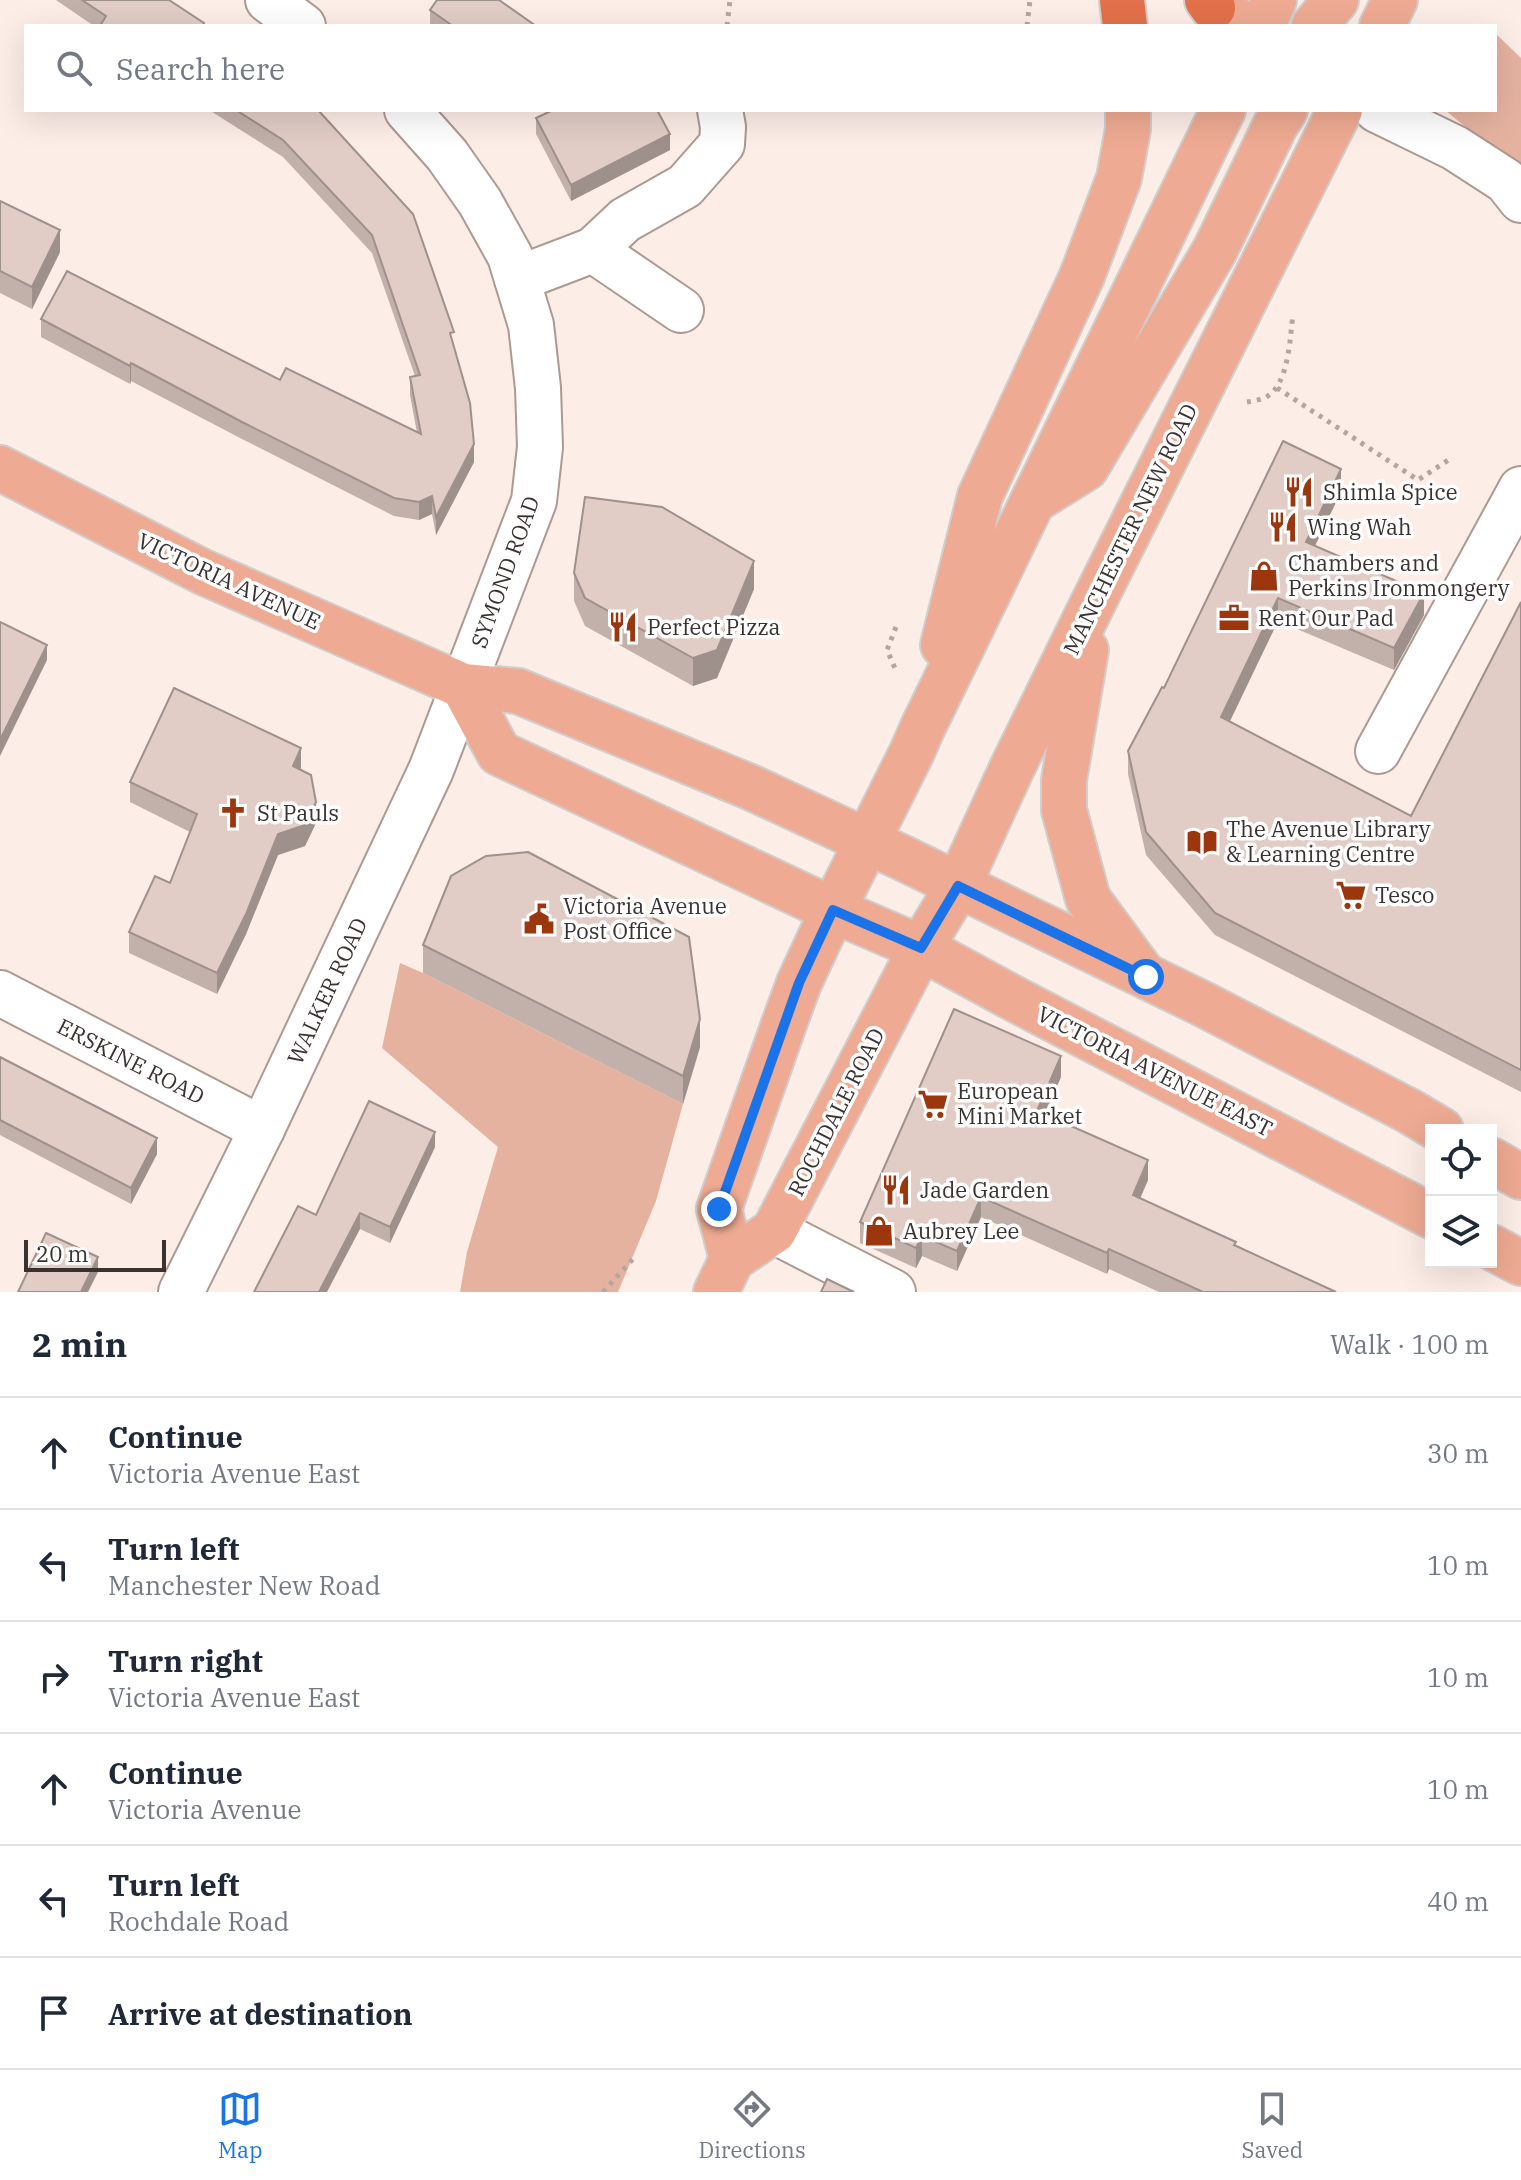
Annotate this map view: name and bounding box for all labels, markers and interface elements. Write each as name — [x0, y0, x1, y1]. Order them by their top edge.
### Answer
search box — [24, 24, 1497, 112]
icon: search — [52, 46, 96, 90]
text: Search here — [116, 49, 285, 88]
street label: MANCHESTER NEW ROAD — [1056, 398, 1203, 659]
restaurant icon: Shimla Spice — [1282, 475, 1316, 509]
place label: Shimla Spice — [1323, 477, 1457, 506]
street label: SYMOND ROAD — [464, 492, 545, 652]
restaurant icon: Wing Wah — [1266, 510, 1300, 544]
place label: Wing Wah — [1307, 512, 1412, 541]
street label: VICTORIA AVENUE — [133, 525, 326, 636]
place label: Chambers and Perkins Ironmongery — [1288, 548, 1510, 602]
shop icon: Chambers and Perkins Ironmongery — [1247, 559, 1281, 593]
office icon: Rent Our Pad — [1217, 601, 1251, 635]
place label: Rent Our Pad — [1258, 603, 1394, 632]
restaurant icon: Perfect Pizza — [606, 610, 640, 644]
place label: Perfect Pizza — [647, 612, 781, 641]
church icon: St Pauls — [216, 796, 250, 830]
place label: St Pauls — [257, 798, 339, 827]
place label: The Avenue Library & Learning Centre — [1226, 814, 1431, 868]
library icon: The Avenue Library & Learning Centre — [1185, 825, 1219, 859]
supermarket icon: Tesco — [1334, 878, 1368, 912]
place label: Tesco — [1375, 880, 1434, 909]
place label: Victoria Avenue Post Office — [563, 891, 727, 945]
public building icon: Victoria Avenue Post Office — [522, 902, 556, 936]
street label: WALKER ROAD — [280, 913, 373, 1069]
route start — [1128, 959, 1164, 995]
street label: VICTORIA AVENUE EAST — [1033, 999, 1278, 1143]
street label: ERSKINE ROAD — [53, 1011, 210, 1110]
street label: ROCHDALE ROAD — [781, 1023, 890, 1201]
place label: European Mini Market — [957, 1076, 1082, 1130]
supermarket icon: European Mini Market — [916, 1087, 950, 1121]
map controls — [1425, 1124, 1497, 1268]
button: locate — [1425, 1124, 1497, 1196]
restaurant icon: Jade Garden — [879, 1173, 913, 1207]
place label: Jade Garden — [920, 1175, 1049, 1204]
route end — [701, 1191, 737, 1227]
button: layers — [1425, 1196, 1497, 1268]
shop icon: Aubrey Lee — [862, 1214, 896, 1248]
place label: Aubrey Lee — [903, 1216, 1019, 1245]
scale bar — [24, 1236, 166, 1272]
text: 20 m — [36, 1239, 88, 1268]
text: 2 min — [32, 1322, 127, 1366]
text: Walk · 100 m — [1330, 1327, 1489, 1361]
text: Continue — [108, 1417, 243, 1456]
icon: ahead — [32, 1431, 76, 1475]
text: 30 m — [1427, 1436, 1489, 1470]
text: Victoria Avenue East — [108, 1456, 360, 1490]
text: Turn left — [108, 1529, 240, 1568]
icon: left — [32, 1543, 76, 1587]
text: 10 m — [1427, 1548, 1489, 1582]
text: Manchester New Road — [108, 1568, 381, 1602]
text: Turn right — [108, 1641, 263, 1680]
icon: right — [32, 1655, 76, 1699]
text: 10 m — [1427, 1660, 1489, 1694]
text: Victoria Avenue East — [108, 1680, 360, 1714]
text: Continue — [108, 1753, 243, 1792]
icon: ahead — [32, 1767, 76, 1811]
text: 10 m — [1427, 1772, 1489, 1806]
text: Victoria Avenue — [108, 1792, 302, 1826]
text: Turn left — [108, 1865, 240, 1904]
icon: left — [32, 1879, 76, 1923]
text: 40 m — [1427, 1884, 1489, 1918]
text: Rochdale Road — [108, 1904, 289, 1938]
icon: arrive — [32, 1991, 76, 2035]
text: Arrive at destination — [108, 1994, 413, 2033]
tab: Map — [218, 2087, 263, 2164]
tab: Directions — [698, 2087, 806, 2164]
tab: Saved — [1241, 2087, 1303, 2164]

